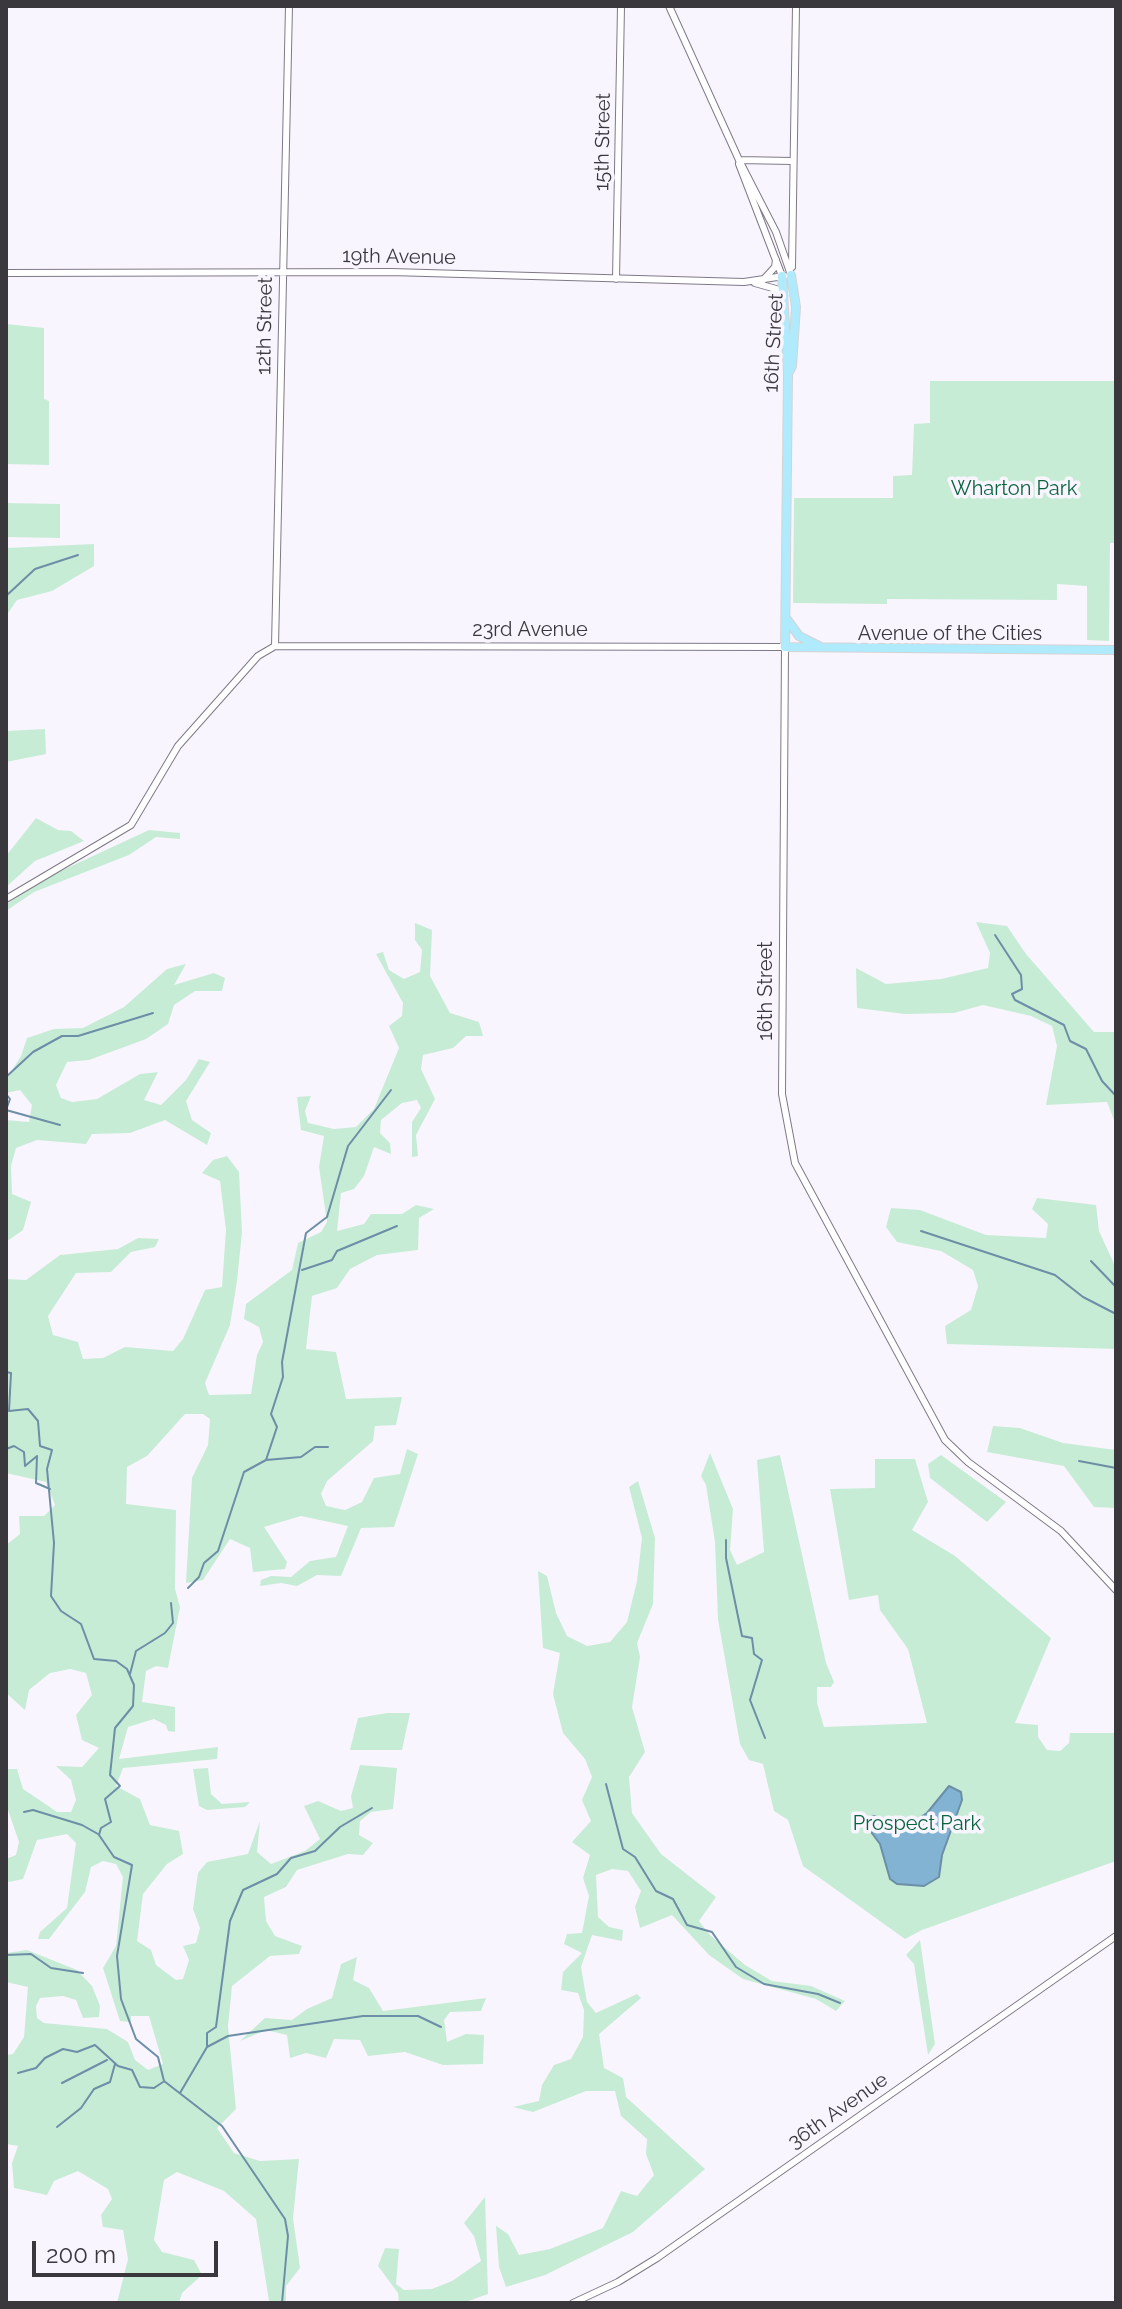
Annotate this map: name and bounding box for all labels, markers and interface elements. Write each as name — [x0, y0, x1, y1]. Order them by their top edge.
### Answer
street label: 15th Street — [590, 93, 616, 191]
street label: 19th Avenue — [342, 244, 456, 270]
street label: 12th Street — [252, 277, 278, 375]
street label: 16th Street — [759, 293, 789, 393]
park label: Wharton Park — [951, 477, 1077, 501]
street label: 23rd Avenue — [472, 618, 588, 642]
street label: Avenue of the Cities — [858, 622, 1042, 646]
street label: 16th Street — [754, 941, 778, 1041]
park label: Prospect Park — [853, 1812, 981, 1836]
street label: 36th Avenue — [783, 2068, 893, 2154]
scale bar — [36, 2225, 222, 2275]
text: 200 m — [46, 2240, 116, 2269]

